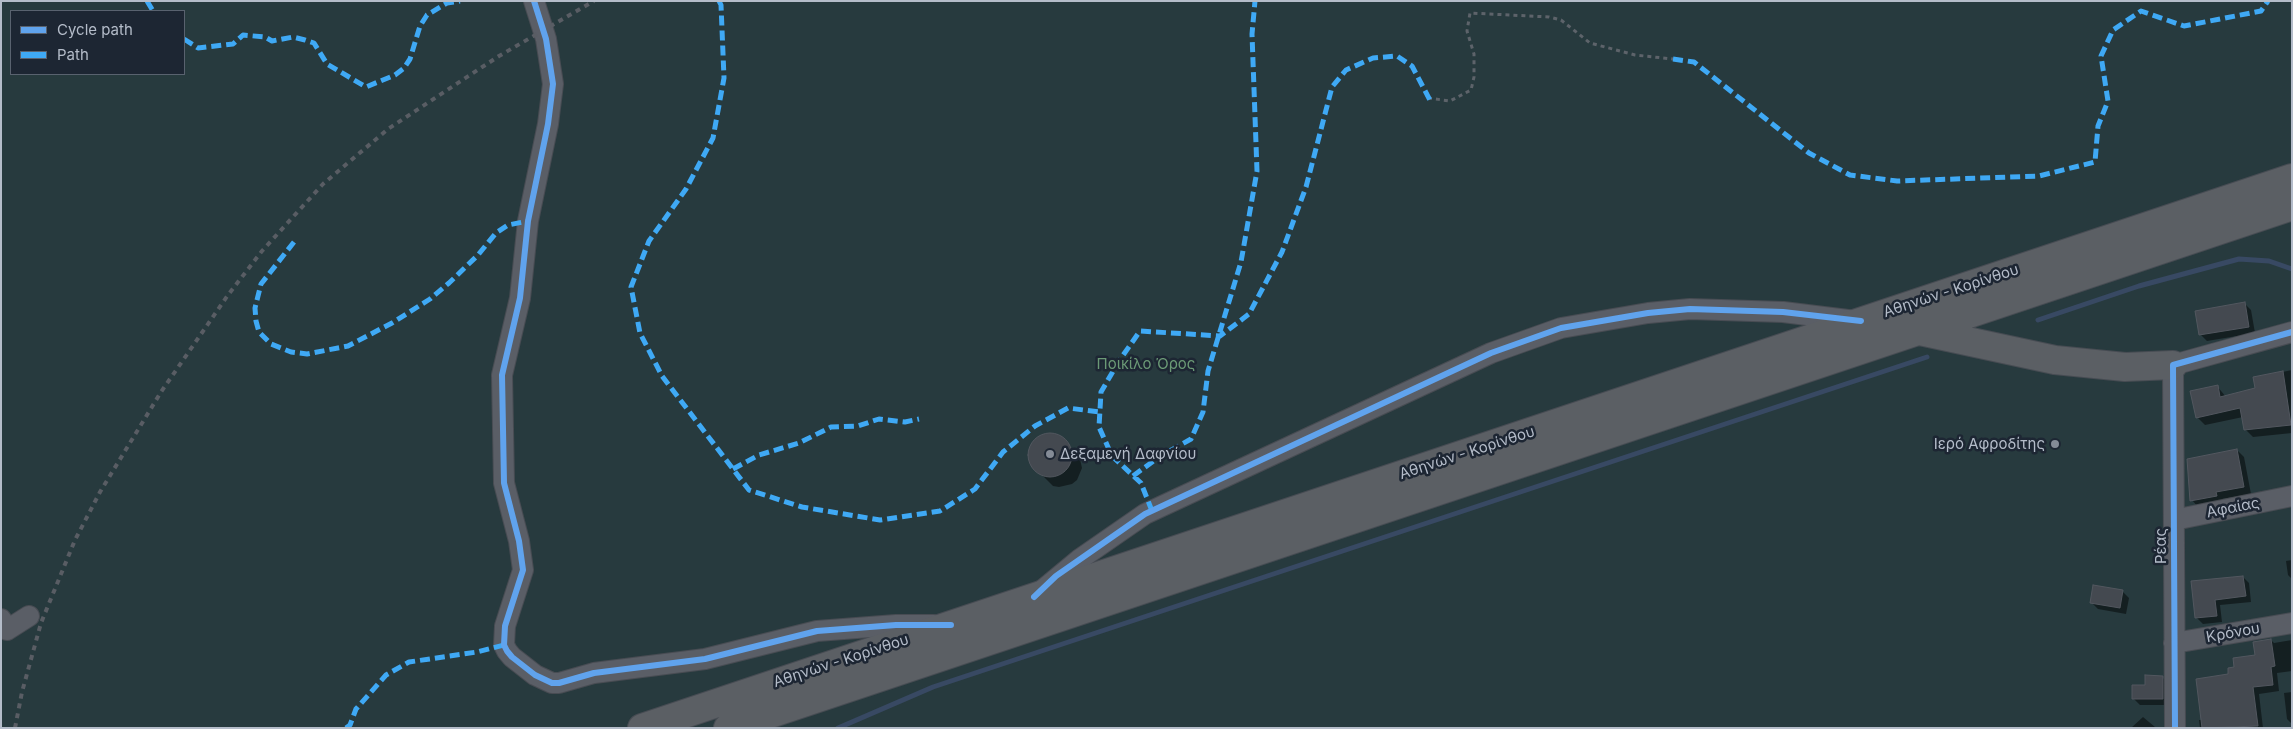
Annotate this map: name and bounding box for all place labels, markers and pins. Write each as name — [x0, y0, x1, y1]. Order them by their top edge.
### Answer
place label: Ιερό Αφροδίτης — [1934, 435, 2045, 453]
marker: Ιερό Αφροδίτης — [2049, 438, 2061, 450]
place label: Δεξαμενή Δαφνίου — [1060, 445, 1196, 463]
marker: Δεξαμενή Δαφνίου — [1044, 448, 1056, 460]

